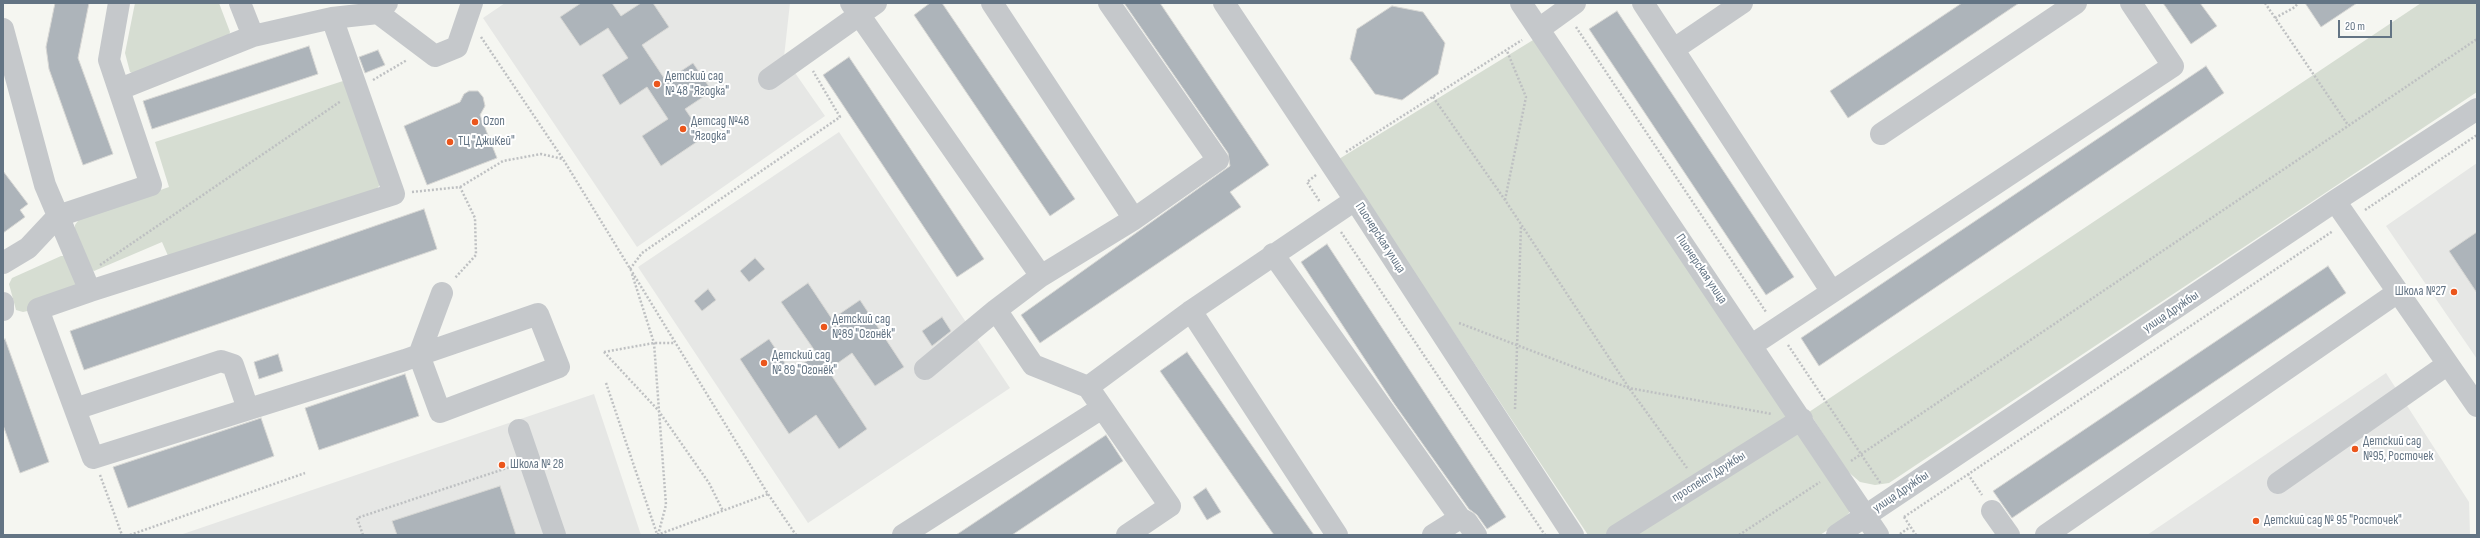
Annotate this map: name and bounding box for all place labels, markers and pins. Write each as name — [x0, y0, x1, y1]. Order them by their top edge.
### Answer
place label: Детский сад № 48 "Ягодка" — [665, 69, 729, 100]
marker: Детский сад № 48 "Ягодка" — [652, 79, 662, 89]
place label: Ozon — [483, 114, 505, 130]
place label: Детсад №48 "Ягодка" — [691, 114, 749, 145]
marker: Ozon — [470, 117, 480, 127]
marker: Детсад №48 "Ягодка" — [678, 124, 688, 134]
place label: ТЦ "ДжиКей" — [458, 134, 515, 150]
marker: ТЦ "ДжиКей" — [445, 137, 455, 147]
place label: Школа №27 — [2395, 284, 2446, 300]
marker: Школа №27 — [2449, 287, 2459, 297]
place label: Детский сад №89 "Огонёк" — [832, 312, 895, 343]
marker: Детский сад №89 "Огонёк" — [819, 322, 829, 332]
place label: Детский сад № 89 "Огонёк" — [772, 348, 837, 379]
marker: Детский сад № 89 "Огонёк" — [759, 358, 769, 368]
place label: Детский сад №95, Росточек — [2363, 434, 2433, 465]
marker: Детский сад №95, Росточек — [2350, 444, 2360, 454]
place label: Школа № 28 — [510, 457, 564, 473]
marker: Школа № 28 — [497, 460, 507, 470]
place label: Детский сад № 95 "Росточек" — [2264, 513, 2402, 529]
marker: Детский сад № 95 "Росточек" — [2251, 516, 2261, 526]

